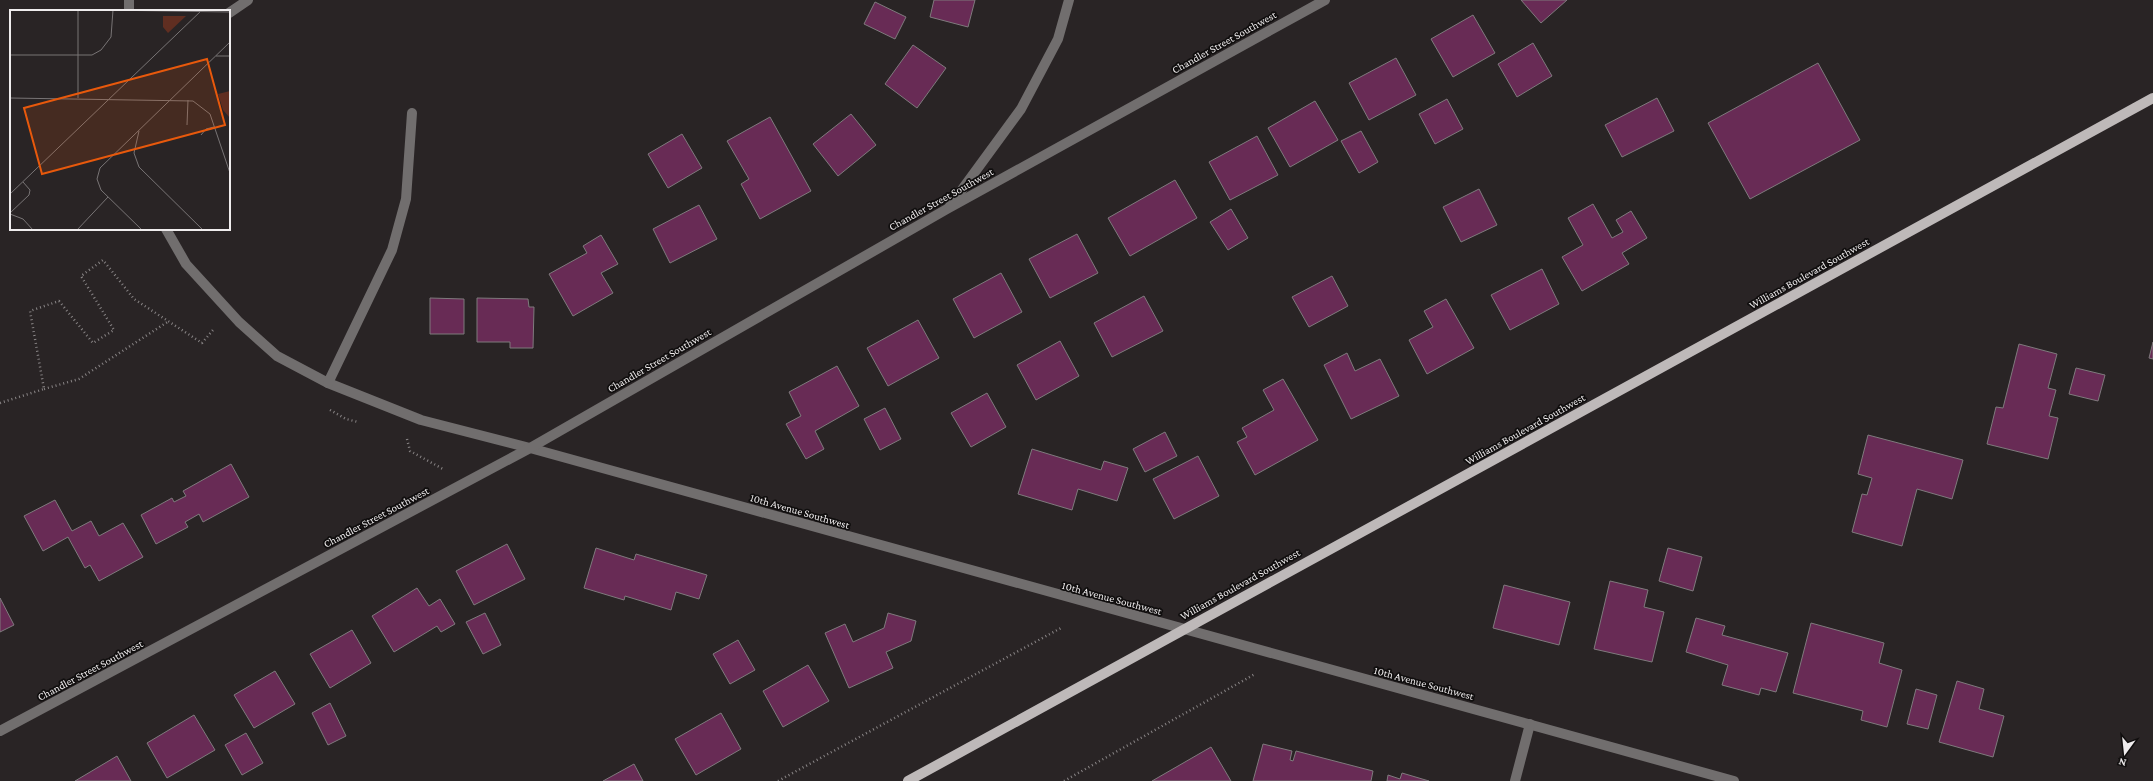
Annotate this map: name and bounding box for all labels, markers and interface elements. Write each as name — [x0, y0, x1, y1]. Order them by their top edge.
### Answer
street label: Chandler Street Southwest — [1170, 8, 1279, 76]
inset map — [10, 10, 230, 230]
street label: Chandler Street Southwest — [887, 165, 996, 233]
street label: Williams Boulevard Southwest — [1747, 235, 1871, 311]
street label: Chandler Street Southwest — [605, 325, 713, 395]
street label: Williams Boulevard Southwest — [1463, 391, 1587, 467]
street label: Chandler Street Southwest — [321, 484, 431, 550]
street label: 10th Avenue Southwest — [749, 491, 851, 531]
street label: Williams Boulevard Southwest — [1178, 546, 1302, 622]
street label: 10th Avenue Southwest — [1061, 579, 1163, 617]
street label: Chandler Street Southwest — [35, 637, 145, 703]
street label: 10th Avenue Southwest — [1373, 664, 1475, 702]
north arrow — [2105, 733, 2145, 773]
text: N — [2117, 756, 2128, 769]

